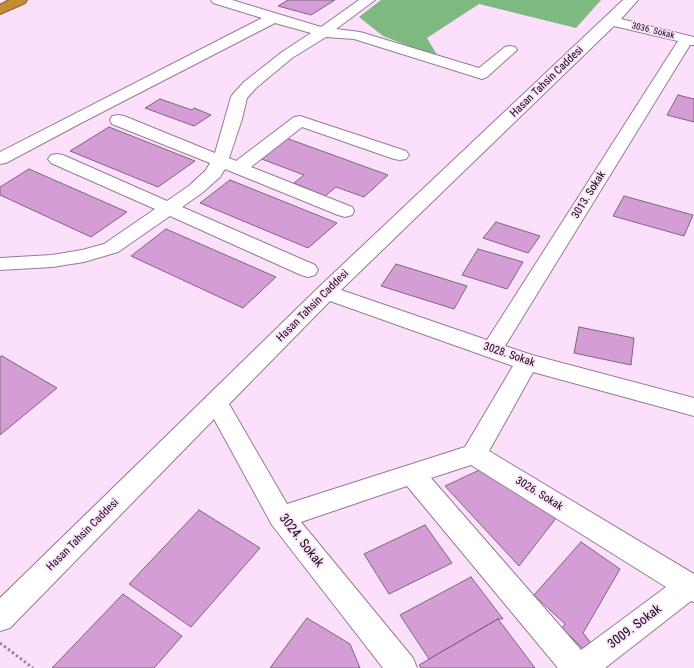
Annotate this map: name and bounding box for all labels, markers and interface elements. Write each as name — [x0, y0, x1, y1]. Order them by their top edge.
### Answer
street label: 3036. Sokak — [630, 20, 676, 42]
street label: Hasan Tahsin Caddesi — [508, 44, 586, 120]
street label: 3013. Sokak — [569, 169, 609, 221]
street label: Hasan Tahsin Caddesi — [274, 267, 352, 345]
street label: 3028. Sokak — [482, 340, 536, 370]
street label: 3026. Sokak — [513, 474, 565, 514]
street label: Hasan Tahsin Caddesi — [44, 496, 122, 574]
street label: 3024. Sokak — [275, 511, 327, 571]
street label: 3009. Sokak — [605, 602, 665, 652]

